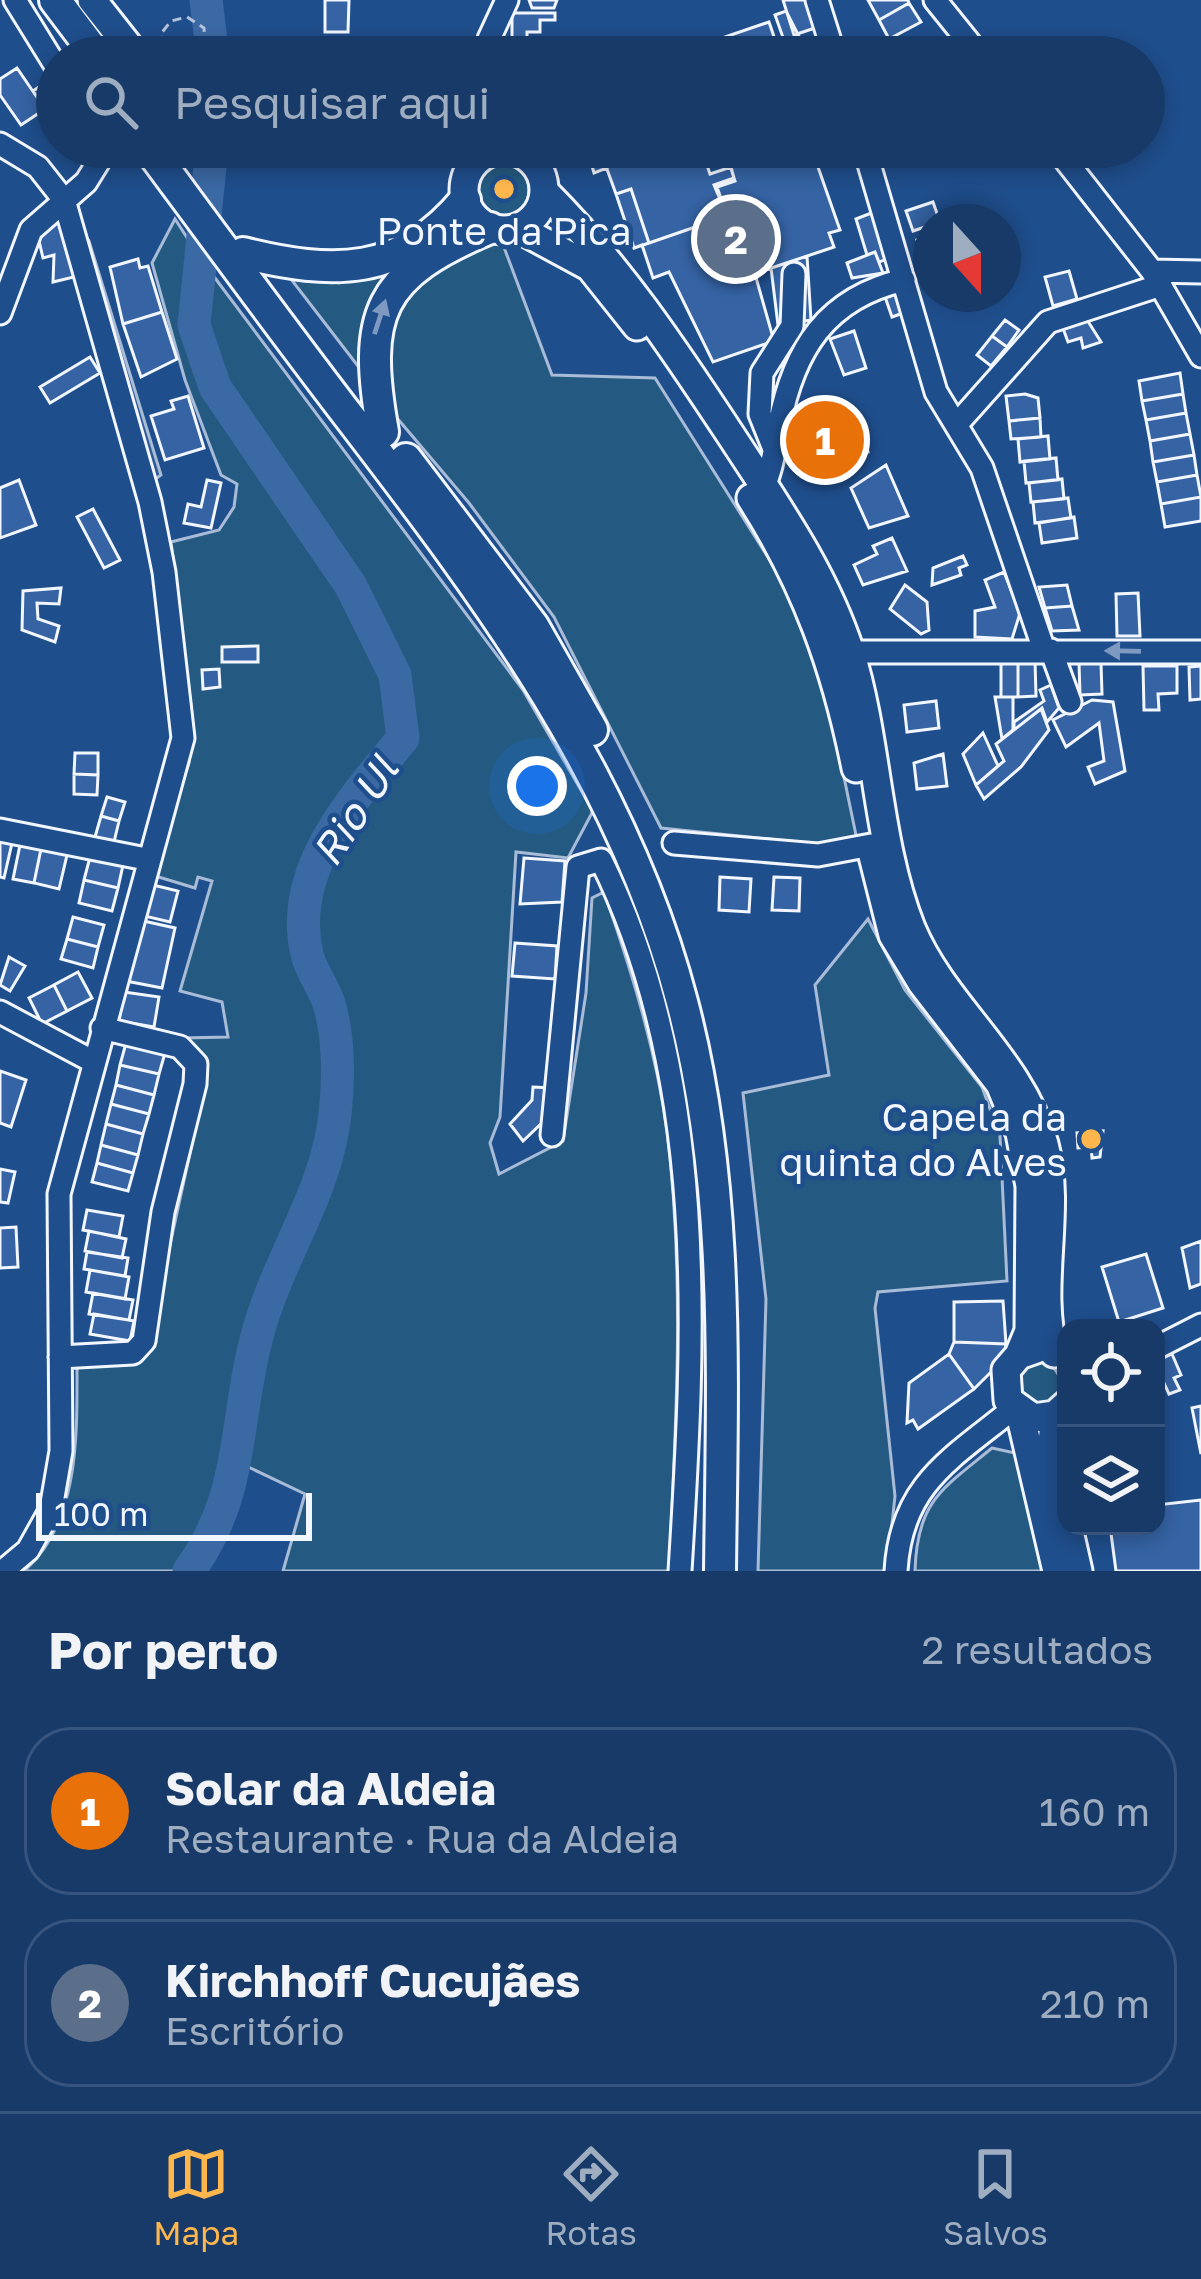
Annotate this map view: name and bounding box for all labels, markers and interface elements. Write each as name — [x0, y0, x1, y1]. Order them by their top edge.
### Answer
search box — [36, 36, 1165, 168]
icon: search — [78, 69, 144, 135]
text: Pesquisar aqui — [174, 75, 490, 129]
marker: Ponte da Pica — [491, 176, 517, 202]
pin: 2 — [697, 194, 775, 284]
north arrow — [913, 204, 1021, 312]
place label: Ponte da Pica — [376, 207, 632, 254]
one-way arrow — [371, 298, 390, 335]
pin: 1 — [786, 395, 864, 485]
one-way arrow — [1103, 641, 1141, 661]
water label: Rio Ul — [301, 745, 409, 874]
your location — [507, 756, 567, 816]
place label: Capela da quinta do Alves — [779, 1093, 1067, 1185]
marker: Capela da quinta do Alves — [1078, 1126, 1104, 1152]
map controls — [1057, 1319, 1165, 1535]
button: locate — [1057, 1319, 1165, 1427]
button: layers — [1057, 1427, 1165, 1535]
scale bar — [36, 1487, 312, 1540]
text: 100 m — [54, 1494, 148, 1533]
text: Por perto — [48, 1619, 278, 1680]
text: 2 resultados — [922, 1626, 1153, 1673]
text: Solar da Aldeia — [165, 1761, 496, 1815]
text: 1 — [80, 1788, 100, 1835]
text: 160 m — [1039, 1788, 1150, 1835]
text: Restaurante · Rua da Aldeia — [165, 1815, 679, 1862]
text: Kirchhoff Cucujães — [165, 1953, 580, 2007]
text: 2 — [78, 1980, 102, 2027]
text: 210 m — [1040, 1980, 1150, 2027]
text: Escritório — [165, 2007, 344, 2054]
tab: Mapa — [153, 2141, 239, 2252]
tab: Rotas — [545, 2141, 637, 2252]
tab: Salvos — [943, 2141, 1048, 2252]

